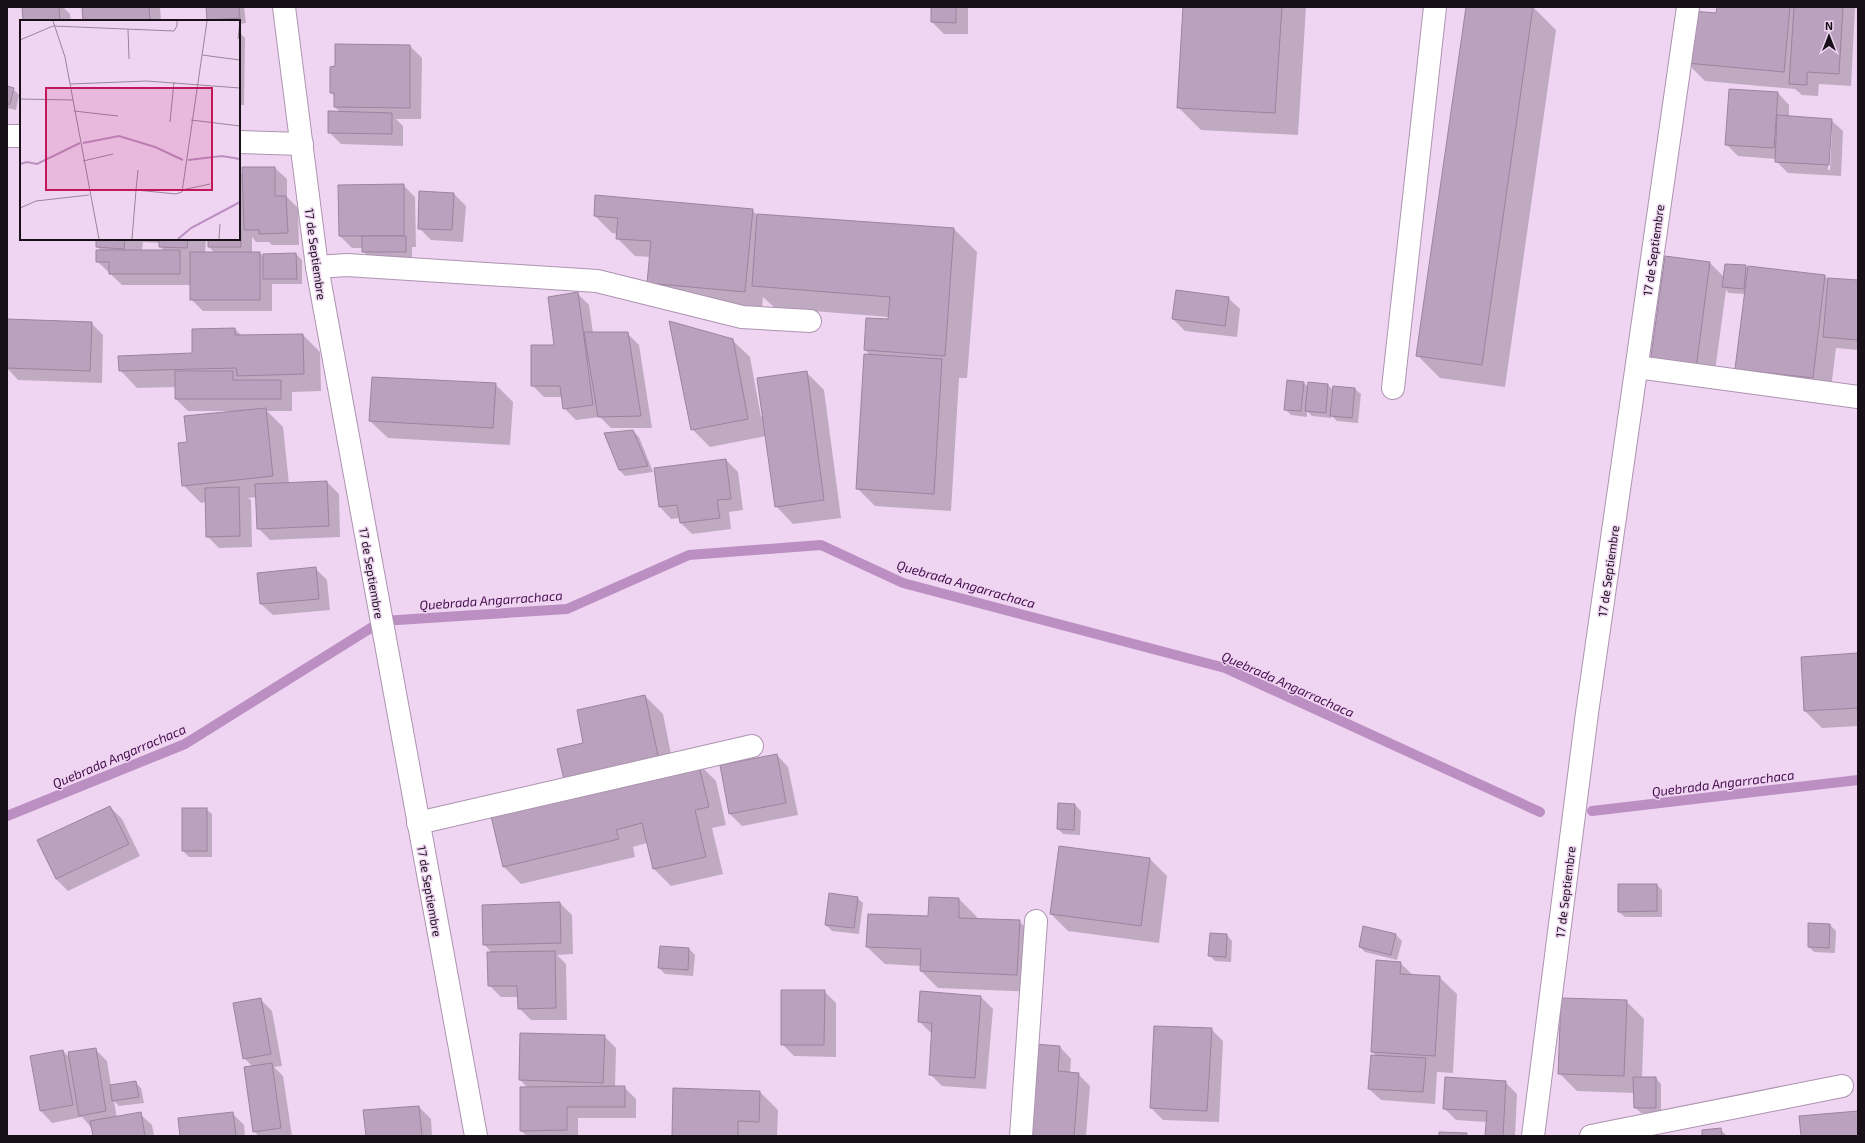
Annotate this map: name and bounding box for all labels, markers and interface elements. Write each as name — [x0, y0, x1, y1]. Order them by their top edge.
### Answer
north arrow — [1809, 16, 1849, 56]
text: N — [1825, 19, 1833, 32]
inset map — [20, 20, 240, 240]
street label: 17 de Septiembre — [1640, 203, 1666, 297]
street label: 17 de Septiembre — [303, 207, 329, 301]
street label: 17 de Septiembre — [1595, 524, 1621, 618]
street label: 17 de Septiembre — [357, 526, 387, 620]
water label: Quebrada Angarrachaca — [895, 557, 1037, 611]
water label: Quebrada Angarrachaca — [419, 587, 563, 613]
water label: Quebrada Angarrachaca — [1219, 648, 1357, 720]
water label: Quebrada Angarrachaca — [50, 721, 188, 791]
water label: Quebrada Angarrachaca — [1651, 766, 1795, 800]
street label: 17 de Septiembre — [415, 844, 445, 938]
street label: 17 de Septiembre — [1552, 845, 1578, 939]

